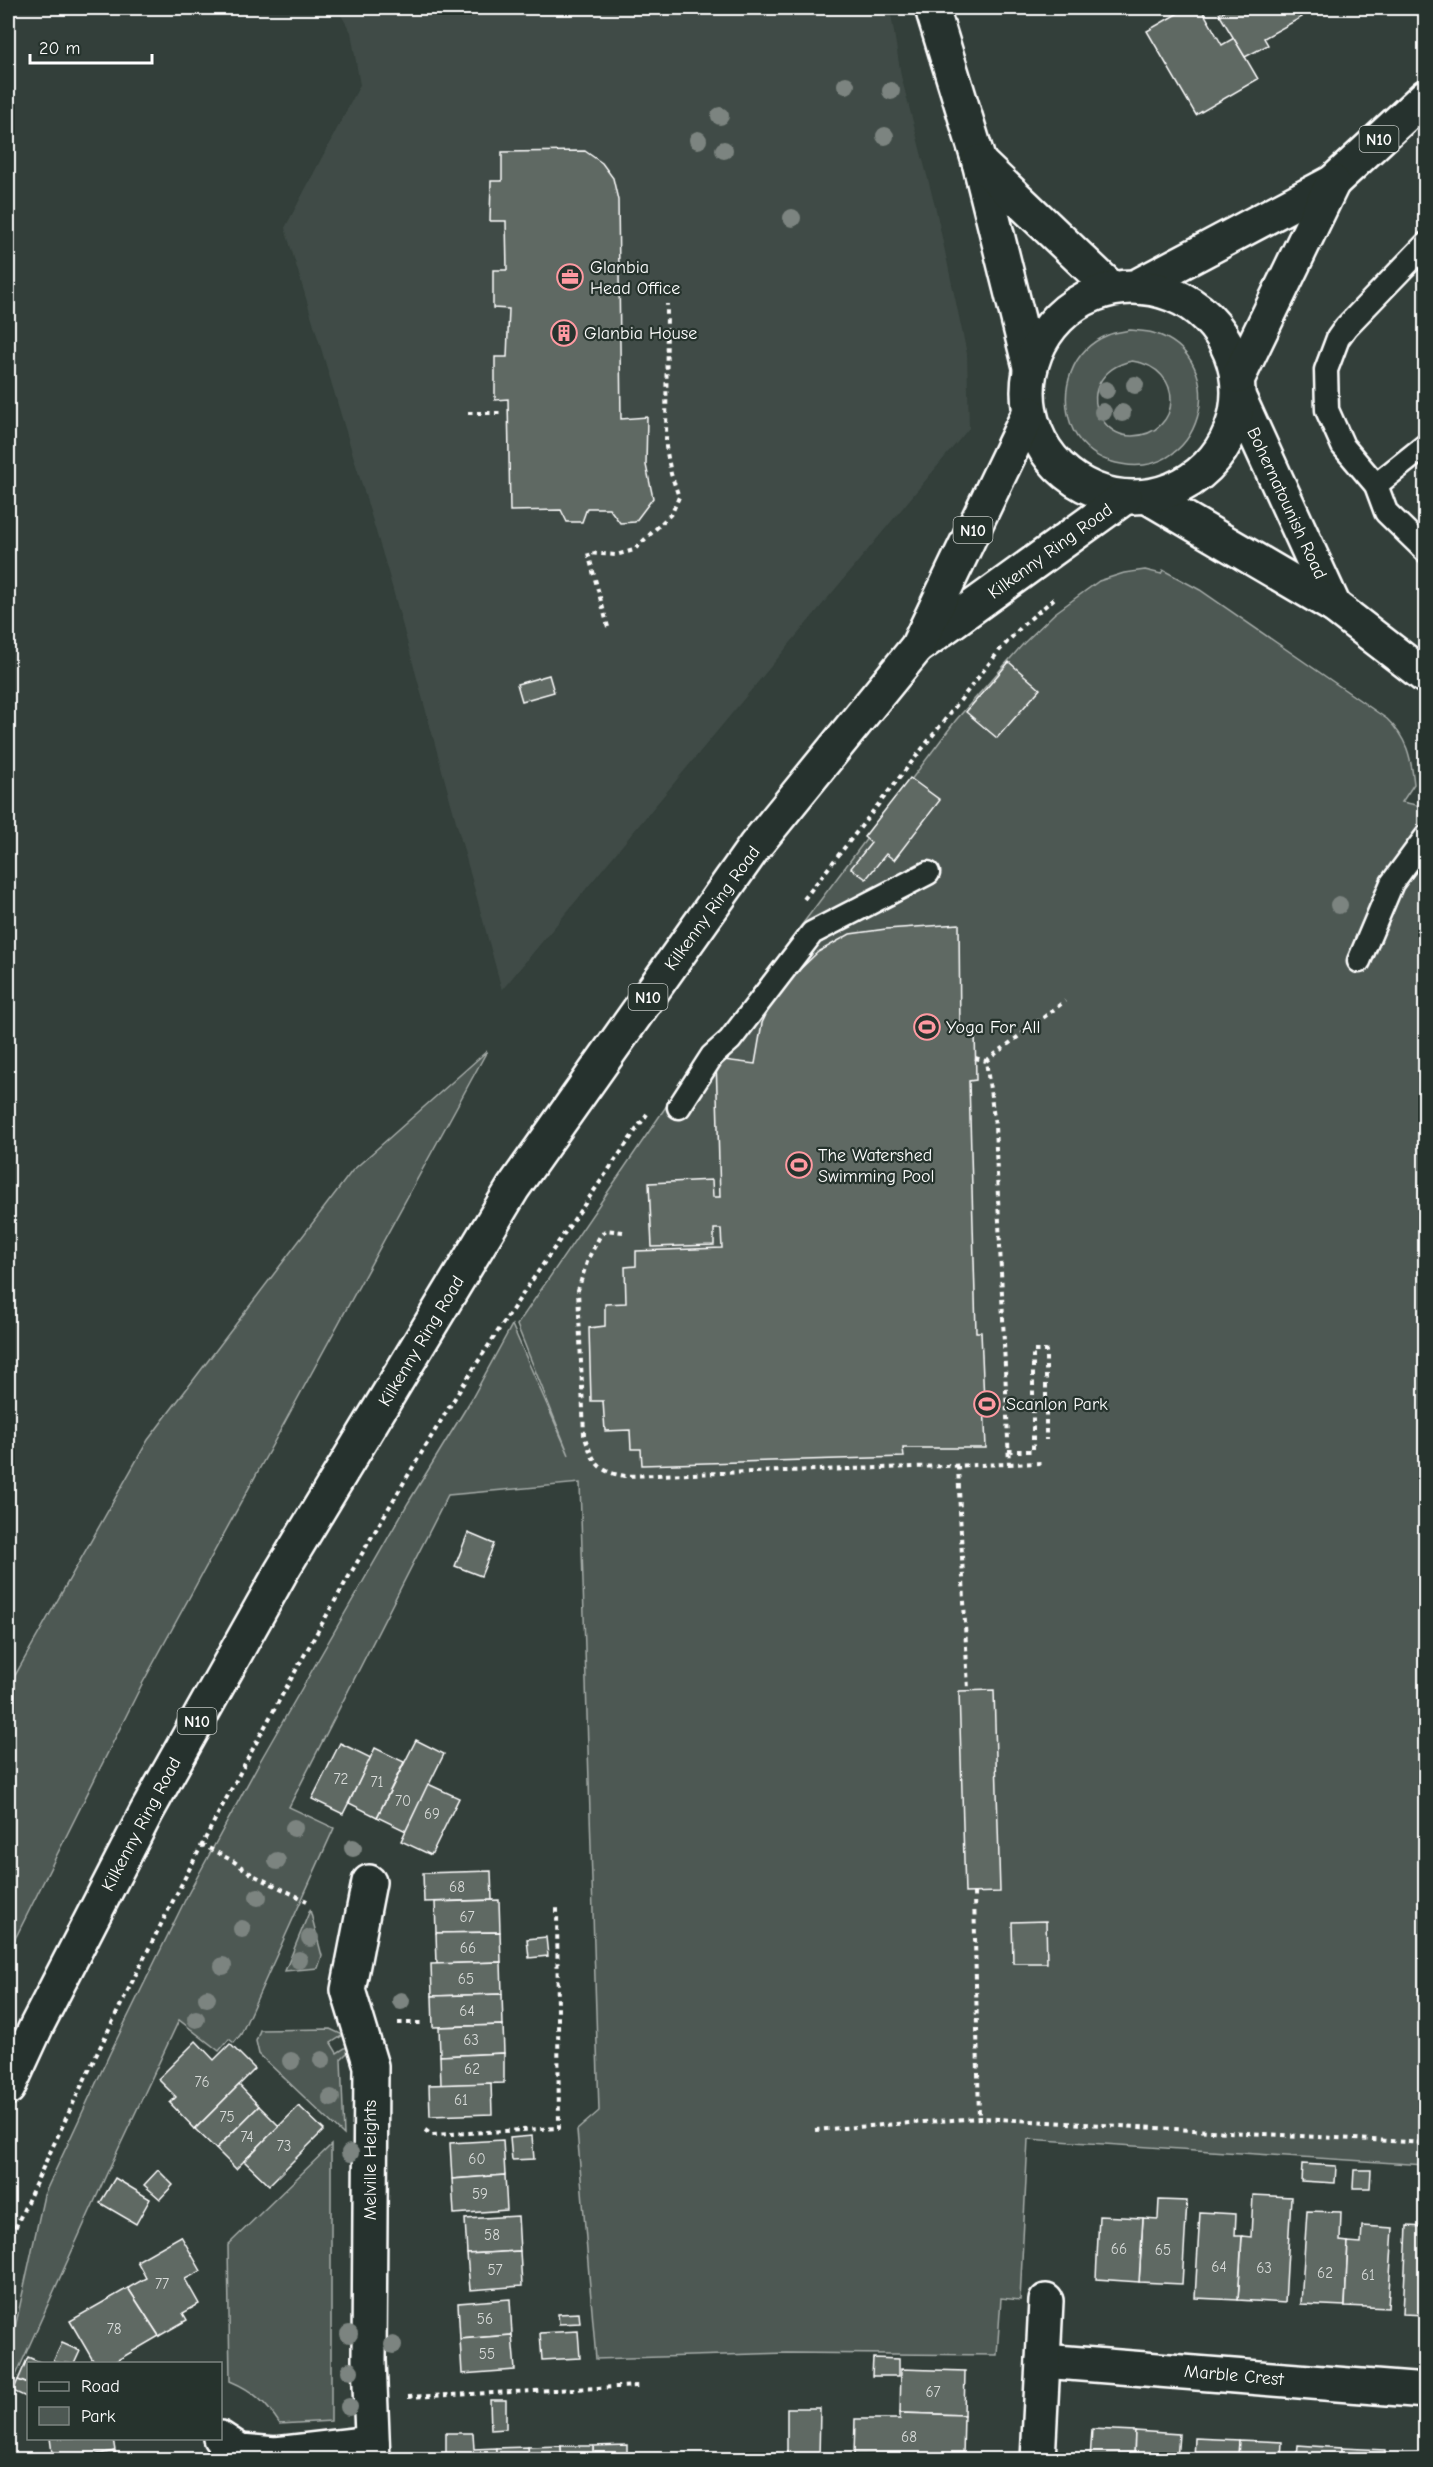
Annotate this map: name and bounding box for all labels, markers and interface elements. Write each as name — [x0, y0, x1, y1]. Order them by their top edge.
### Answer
scale bar — [30, 27, 152, 65]
text: 20 m — [39, 38, 80, 59]
road number: N10 — [1360, 126, 1398, 152]
place label: Glanbia Head Office — [590, 257, 680, 299]
office icon: Glanbia Head Office — [555, 262, 585, 292]
building icon: Glanbia House — [549, 318, 579, 348]
place label: Glanbia House — [584, 323, 697, 344]
street label: Bohernatounish Road — [1242, 424, 1331, 582]
street label: Kilkenny Ring Road — [984, 499, 1117, 604]
road number: N10 — [954, 517, 992, 543]
street label: Kilkenny Ring Road — [660, 842, 765, 975]
road number: N10 — [628, 984, 668, 1010]
sports icon: Yoga For All — [912, 1012, 942, 1042]
place label: Yoga For All — [946, 1017, 1040, 1038]
place label: The Watershed Swimming Pool — [818, 1145, 934, 1187]
sports icon: The Watershed Swimming Pool — [784, 1150, 814, 1180]
street label: Kilkenny Ring Road — [374, 1272, 469, 1410]
sports icon: Scanlon Park — [972, 1389, 1002, 1419]
place label: Scanlon Park — [1006, 1394, 1108, 1415]
road number: N10 — [178, 1708, 216, 1734]
street label: Kilkenny Ring Road — [97, 1754, 186, 1895]
house number: 72 — [334, 1770, 348, 1788]
house number: 71 — [370, 1773, 384, 1791]
house number: 70 — [395, 1792, 411, 1810]
house number: 69 — [424, 1805, 440, 1823]
house number: 68 — [449, 1878, 465, 1896]
house number: 67 — [459, 1908, 475, 1926]
house number: 66 — [460, 1939, 476, 1957]
house number: 65 — [458, 1970, 474, 1988]
house number: 64 — [459, 2002, 475, 2020]
house number: 63 — [463, 2031, 479, 2049]
house number: 62 — [464, 2060, 480, 2078]
house number: 76 — [194, 2073, 210, 2091]
house number: 61 — [454, 2091, 468, 2109]
street label: Melville Heights — [360, 2100, 381, 2220]
house number: 75 — [219, 2108, 235, 2126]
house number: 74 — [240, 2128, 254, 2146]
house number: 73 — [277, 2137, 291, 2155]
house number: 60 — [468, 2150, 486, 2168]
house number: 59 — [472, 2185, 488, 2203]
house number: 58 — [484, 2226, 500, 2244]
house number: 66 — [1111, 2240, 1127, 2258]
house number: 65 — [1155, 2241, 1171, 2259]
house number: 64 — [1211, 2258, 1227, 2276]
house number: 63 — [1256, 2259, 1272, 2277]
house number: 57 — [487, 2261, 503, 2279]
house number: 62 — [1317, 2264, 1333, 2282]
house number: 61 — [1361, 2266, 1375, 2284]
house number: 77 — [155, 2275, 169, 2293]
house number: 56 — [477, 2310, 493, 2328]
house number: 78 — [107, 2320, 121, 2338]
house number: 55 — [479, 2345, 495, 2363]
street label: Marble Crest — [1183, 2361, 1285, 2390]
legend — [27, 2362, 222, 2440]
text: Road — [81, 2376, 120, 2397]
house number: 67 — [925, 2383, 941, 2401]
text: Park — [81, 2406, 116, 2427]
house number: 68 — [901, 2428, 917, 2446]

